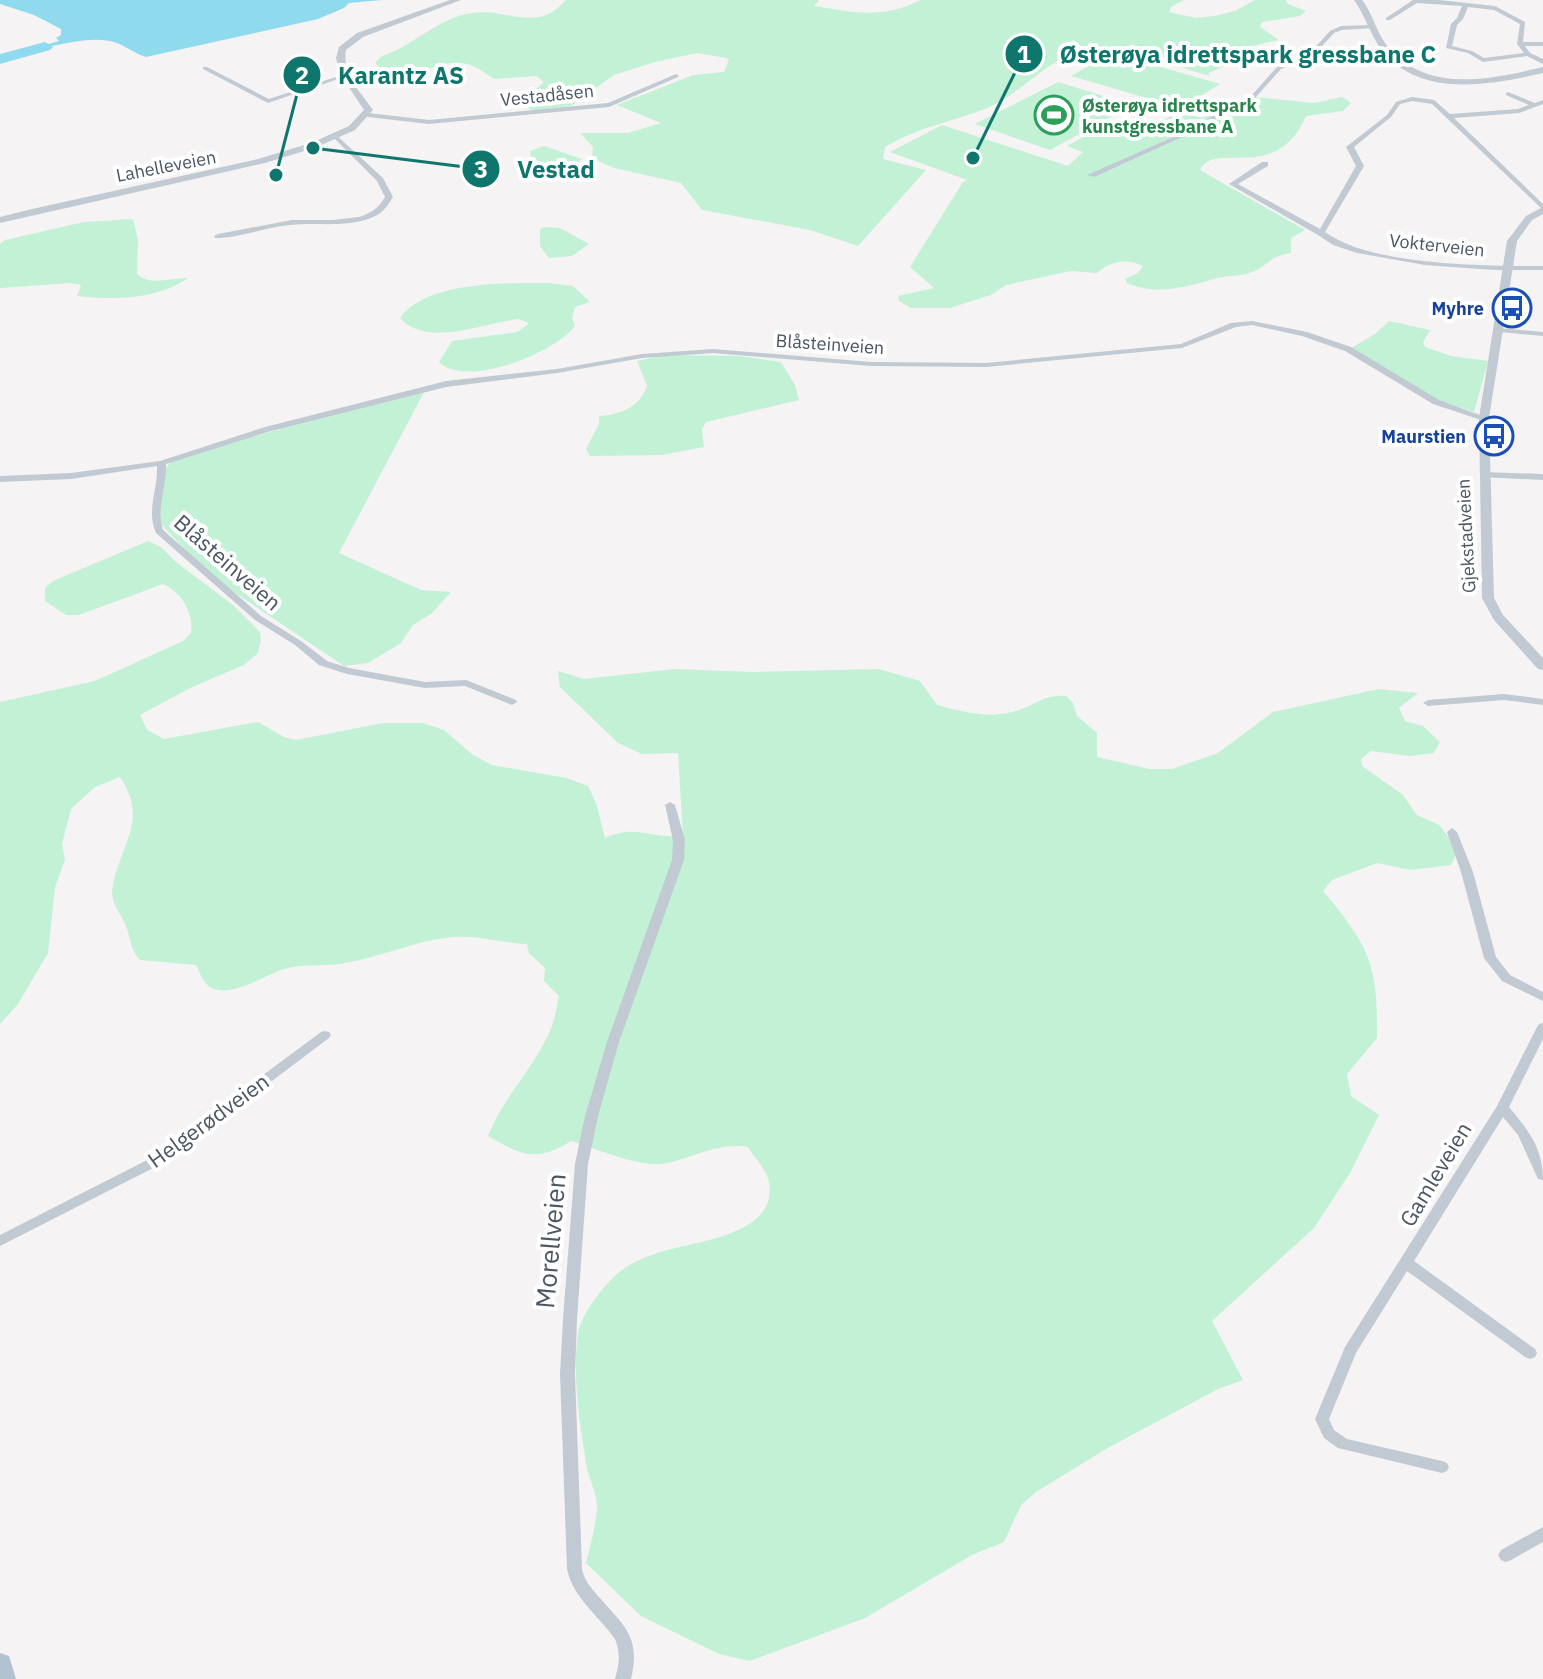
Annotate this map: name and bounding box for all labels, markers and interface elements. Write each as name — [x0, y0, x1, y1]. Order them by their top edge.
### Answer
callout: Østerøya idrettspark gressbane C — [1004, 30, 1452, 78]
text: 1 — [1017, 38, 1031, 70]
text: Østerøya idrettspark gressbane C — [1060, 38, 1436, 70]
callout: Karantz AS — [282, 51, 480, 99]
text: 2 — [295, 59, 309, 91]
text: Karantz AS — [338, 59, 464, 91]
street label: Vestadåsen — [499, 79, 595, 111]
sports icon: Østerøya idrettspark kunstgressbane A — [1033, 94, 1075, 136]
place label: Østerøya idrettspark kunstgressbane A — [1082, 94, 1257, 138]
street label: Lahelleveien — [114, 145, 218, 187]
callout: Vestad — [461, 145, 611, 193]
text: 3 — [474, 153, 488, 185]
text: Vestad — [517, 153, 595, 185]
street label: Vokterveien — [1388, 229, 1486, 261]
bus stop icon: Myhre — [1491, 287, 1533, 329]
place label: Myhre — [1432, 297, 1484, 320]
street label: Blåsteinveien — [775, 329, 885, 359]
bus stop icon: Maurstien — [1473, 415, 1515, 457]
place label: Maurstien — [1381, 425, 1466, 448]
street label: Gjekstadveien — [1452, 478, 1480, 594]
street label: Blåsteinveien — [168, 507, 288, 617]
street label: Helgerødveien — [142, 1066, 274, 1174]
street label: Gamleveien — [1392, 1116, 1478, 1232]
street label: Morellveien — [527, 1172, 573, 1310]

